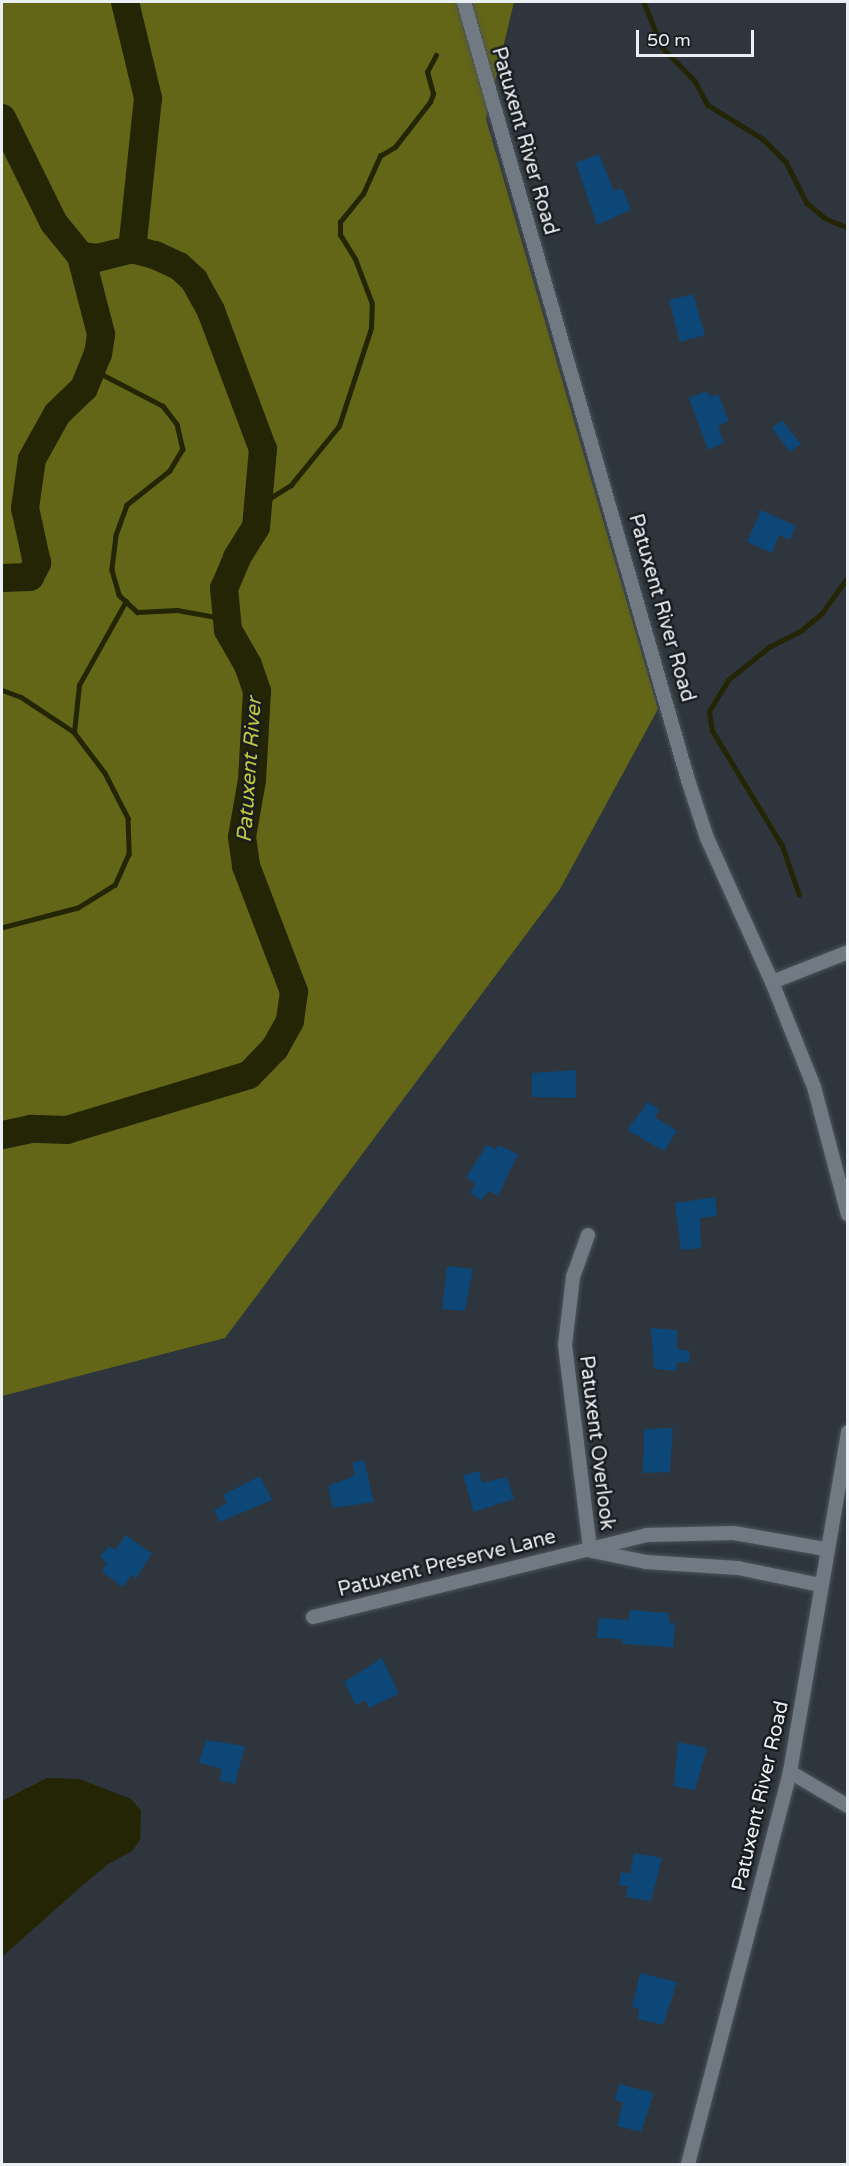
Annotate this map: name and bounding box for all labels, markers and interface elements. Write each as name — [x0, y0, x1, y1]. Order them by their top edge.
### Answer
scale bar — [639, 18, 758, 56]
text: 50 m — [647, 29, 691, 51]
street label: Patuxent River Road — [486, 44, 562, 238]
street label: Patuxent River Road — [623, 511, 699, 705]
water label: Patuxent River — [232, 696, 268, 844]
street label: Patuxent Overlook — [573, 1354, 619, 1532]
street label: Patuxent Preserve Lane — [335, 1525, 559, 1603]
street label: Patuxent River Road — [727, 1699, 795, 1893]

